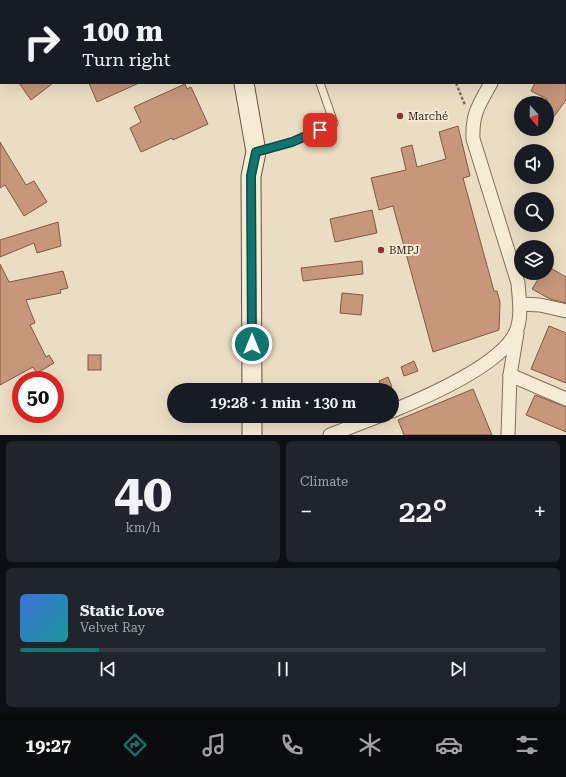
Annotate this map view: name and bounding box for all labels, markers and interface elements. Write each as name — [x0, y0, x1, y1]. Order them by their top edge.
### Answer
text: 100 m — [82, 15, 163, 48]
icon: right — [16, 16, 68, 68]
text: Turn right — [82, 49, 170, 70]
north arrow — [514, 96, 554, 136]
map controls — [514, 96, 554, 280]
place label: Marché — [408, 110, 448, 123]
marker: Marché — [395, 111, 405, 121]
pin — [303, 113, 337, 147]
icon: arrive — [309, 119, 331, 141]
button: sound — [514, 144, 554, 184]
button: search — [514, 192, 554, 232]
button: layers — [514, 240, 554, 280]
place label: BMPJ — [389, 244, 420, 257]
marker: BMPJ — [376, 245, 386, 255]
position arrow — [231, 323, 273, 365]
speed limit sign: 50 — [12, 371, 64, 423]
text: 19:28 · 1 min · 130 m — [210, 394, 356, 412]
text: 40 — [114, 463, 172, 524]
text: Climate — [300, 474, 348, 489]
text: 22° — [399, 494, 447, 529]
text: − — [300, 499, 312, 524]
text: + — [534, 499, 546, 524]
text: km/h — [126, 520, 160, 535]
text: Static Love — [80, 602, 164, 620]
text: Velvet Ray — [80, 620, 145, 635]
icon: previous — [97, 658, 119, 680]
icon: pause — [272, 658, 294, 680]
icon: next — [447, 658, 469, 680]
icon: directions — [121, 731, 149, 759]
icon: music — [200, 731, 228, 759]
icon: phone — [278, 731, 306, 759]
icon: climate — [356, 731, 384, 759]
icon: car — [435, 731, 463, 759]
icon: filters — [513, 731, 541, 759]
text: 19:27 — [25, 735, 71, 756]

